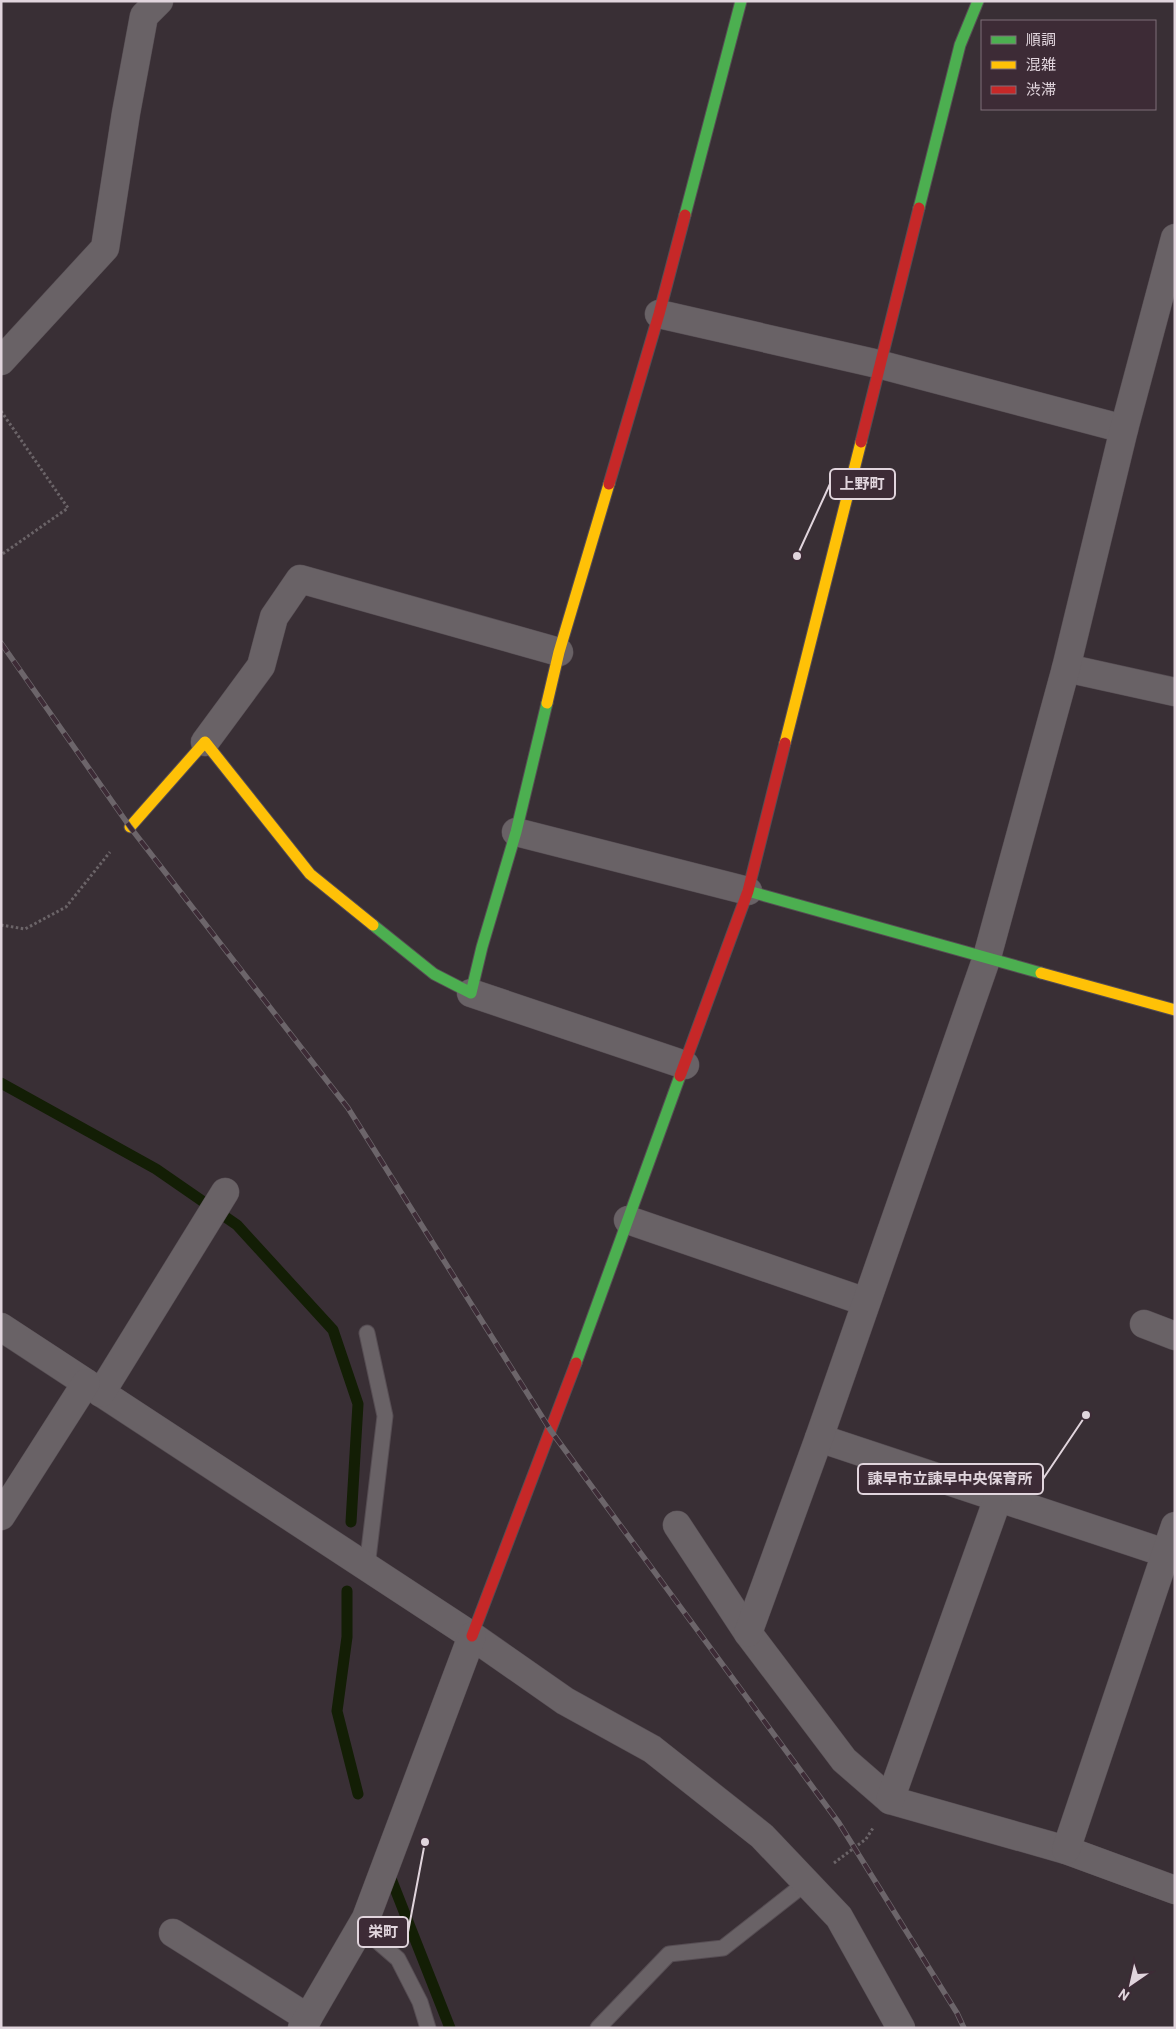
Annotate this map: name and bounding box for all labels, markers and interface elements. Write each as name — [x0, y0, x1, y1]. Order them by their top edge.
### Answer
legend — [981, 20, 1156, 110]
text: 順調 — [1026, 30, 1056, 48]
text: 混雑 — [1026, 55, 1056, 73]
text: 渋滞 — [1026, 80, 1056, 98]
callout: 上野町 — [830, 469, 895, 499]
text: 上野町 — [839, 474, 885, 492]
callout: 諫早市立諫早中央保育所 — [858, 1464, 1043, 1494]
text: 諫早市立諫早中央保育所 — [867, 1469, 1033, 1487]
callout: 栄町 — [358, 1917, 408, 1947]
text: 栄町 — [368, 1922, 398, 1940]
north arrow — [1106, 1959, 1156, 2009]
text: N — [1115, 1986, 1132, 2005]

